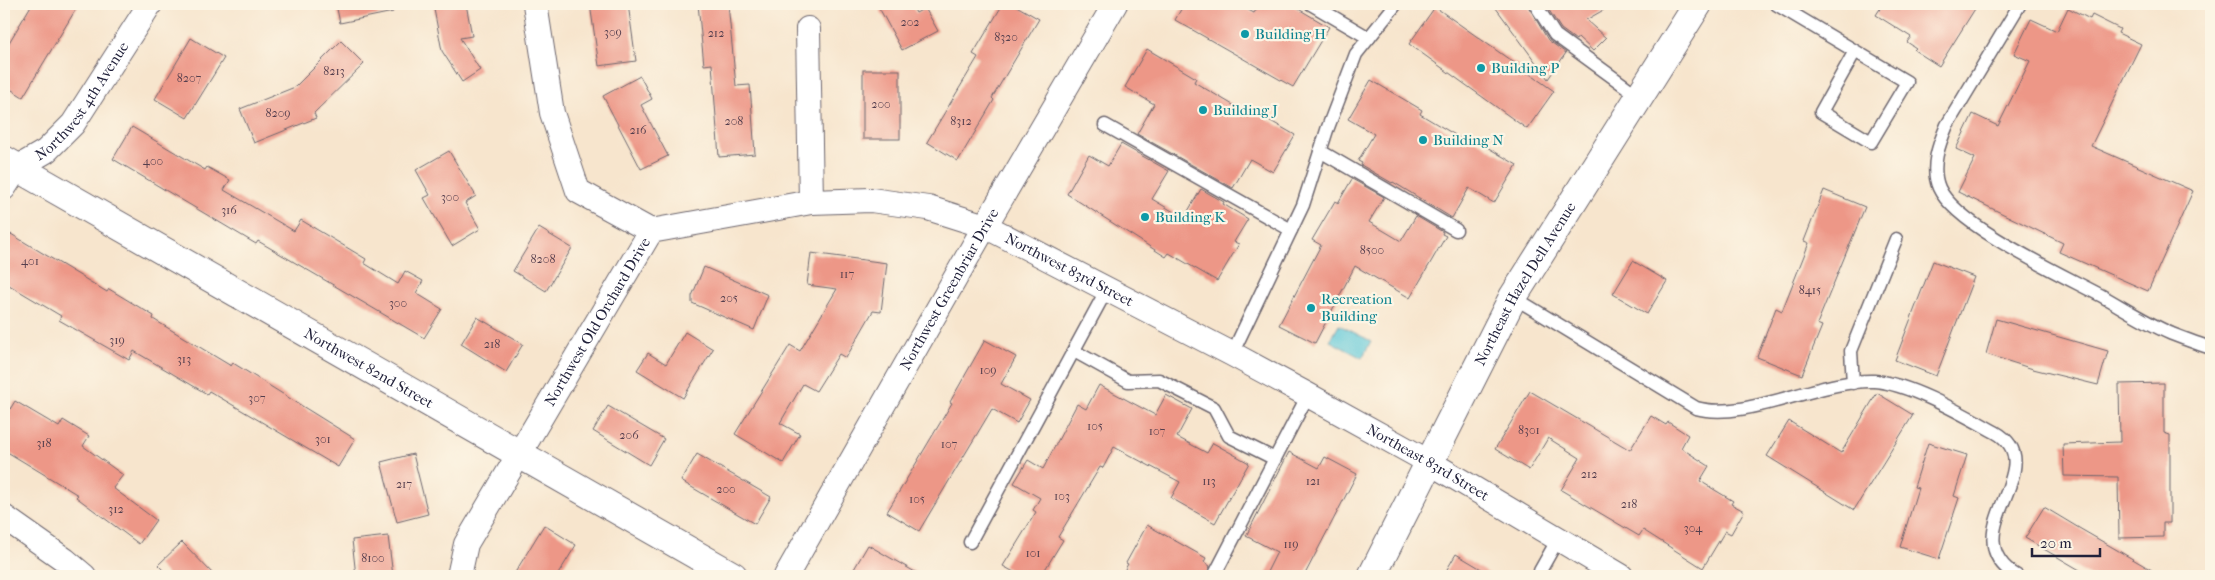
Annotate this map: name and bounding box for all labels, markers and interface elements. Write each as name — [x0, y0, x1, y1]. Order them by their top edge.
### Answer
house number: 202 — [901, 15, 919, 29]
house number: 309 — [604, 25, 622, 39]
place label: Building H — [1255, 25, 1326, 43]
house number: 212 — [708, 26, 724, 40]
marker: Building H — [1239, 28, 1251, 40]
house number: 8320 — [994, 30, 1018, 44]
street label: Northwest 4th Avenue — [32, 38, 133, 164]
place label: Building P — [1491, 59, 1559, 77]
marker: Building P — [1475, 62, 1487, 74]
house number: 8213 — [323, 64, 345, 78]
house number: 8207 — [177, 71, 202, 85]
house number: 200 — [871, 97, 891, 111]
place label: Building J — [1213, 101, 1278, 119]
marker: Building J — [1197, 104, 1209, 116]
house number: 8209 — [265, 106, 291, 120]
house number: 208 — [725, 114, 743, 128]
house number: 8312 — [950, 114, 972, 128]
house number: 216 — [630, 123, 647, 137]
place label: Building N — [1433, 131, 1504, 149]
marker: Building N — [1417, 134, 1429, 146]
house number: 400 — [143, 154, 163, 168]
house number: 300 — [441, 190, 459, 204]
street label: Northeast Hazel Dell Avenue — [1471, 198, 1580, 369]
house number: 316 — [221, 203, 237, 217]
street label: Northwest Greenbriar Drive — [896, 205, 1003, 373]
place label: Building K — [1155, 208, 1226, 226]
marker: Building K — [1139, 211, 1151, 223]
street label: Northwest 83rd Street — [1002, 229, 1137, 311]
street label: Northwest Old Orchard Drive — [541, 234, 654, 409]
house number: 8500 — [1360, 243, 1384, 257]
house number: 8208 — [531, 252, 555, 266]
house number: 401 — [21, 254, 39, 268]
house number: 117 — [840, 267, 854, 281]
house number: 8415 — [1799, 283, 1821, 297]
place label: Recreation Building — [1321, 290, 1393, 325]
house number: 205 — [720, 291, 738, 305]
house number: 300 — [389, 296, 407, 310]
marker: Recreation Building — [1305, 302, 1317, 314]
street label: Northwest 82nd Street — [301, 324, 437, 412]
house number: 319 — [109, 333, 125, 347]
house number: 218 — [484, 337, 500, 351]
house number: 313 — [177, 352, 191, 366]
house number: 109 — [979, 363, 997, 377]
house number: 307 — [248, 391, 266, 405]
house number: 105 — [1087, 419, 1103, 433]
street label: Northeast 83rd Street — [1363, 420, 1493, 505]
house number: 8301 — [1518, 423, 1540, 437]
house number: 107 — [1149, 424, 1166, 438]
house number: 206 — [619, 428, 639, 442]
house number: 301 — [315, 432, 331, 446]
house number: 318 — [36, 436, 52, 450]
house number: 107 — [941, 437, 958, 451]
house number: 212 — [1581, 467, 1597, 481]
house number: 113 — [1202, 474, 1216, 488]
house number: 121 — [1306, 474, 1320, 488]
house number: 217 — [396, 477, 412, 491]
house number: 200 — [716, 482, 736, 496]
house number: 103 — [1054, 489, 1070, 503]
house number: 105 — [909, 492, 925, 506]
house number: 218 — [1621, 497, 1637, 511]
house number: 312 — [108, 502, 124, 516]
house number: 304 — [1684, 521, 1703, 535]
scale bar — [2032, 525, 2100, 557]
text: 20 m — [2040, 534, 2072, 552]
house number: 119 — [1284, 537, 1298, 551]
house number: 101 — [1025, 546, 1041, 560]
house number: 8100 — [361, 551, 385, 565]

